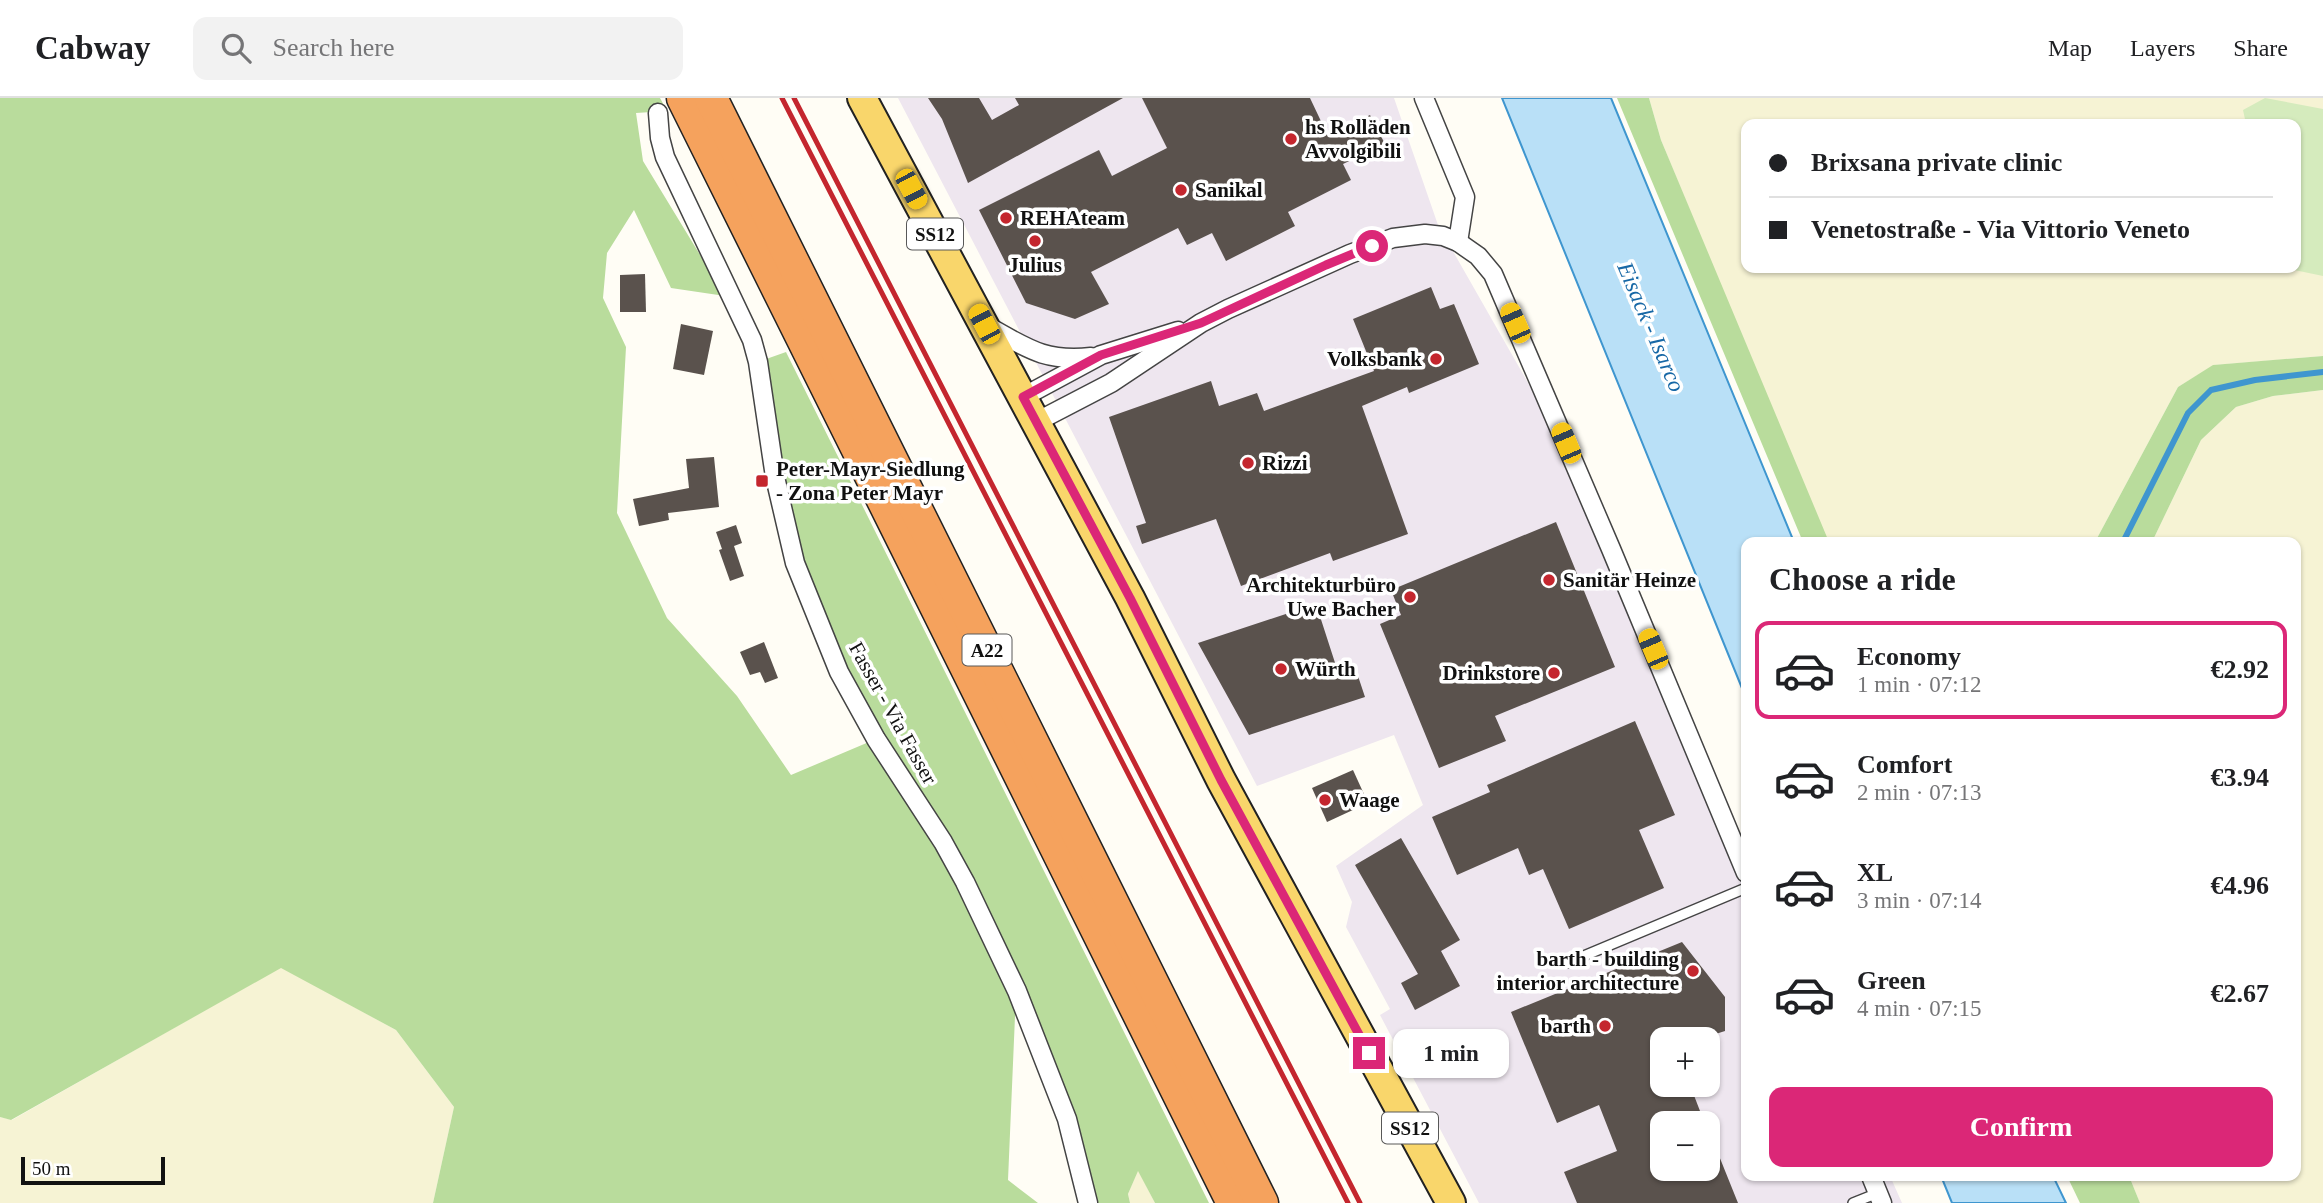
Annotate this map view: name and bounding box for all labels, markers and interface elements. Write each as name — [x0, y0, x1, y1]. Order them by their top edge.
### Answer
search box — [193, 17, 683, 80]
icon: search — [217, 29, 255, 67]
text: Cabway — [35, 30, 151, 66]
text: Search here — [273, 33, 395, 62]
text: Map — [2048, 35, 2092, 61]
text: Layers — [2130, 35, 2195, 61]
text: Share — [2233, 35, 2288, 61]
place label: hs Rolläden Avvolgibili — [1305, 115, 1411, 163]
marker: hs Rolläden Avvolgibili — [1283, 131, 1299, 147]
text: Brixsana private clinic — [1811, 148, 2062, 177]
car — [892, 166, 931, 212]
place label: Sanikal — [1195, 178, 1263, 202]
marker: Sanikal — [1173, 182, 1189, 198]
place label: REHAteam — [1020, 206, 1125, 230]
marker: REHAteam — [998, 210, 1014, 226]
text: Venetostraße - Via Vittorio Veneto — [1811, 215, 2190, 244]
road number: SS12 — [907, 218, 963, 250]
route start — [1356, 230, 1388, 262]
marker: Julius — [1027, 233, 1043, 249]
place label: Julius — [1008, 253, 1062, 277]
water label: Eisack - Isarco — [1612, 258, 1690, 396]
car — [1497, 300, 1534, 346]
car — [965, 301, 1004, 347]
place label: Volksbank — [1327, 347, 1422, 371]
marker: Volksbank — [1428, 351, 1444, 367]
car — [1549, 420, 1584, 466]
place label: Rizzi — [1262, 451, 1308, 475]
marker: Rizzi — [1240, 455, 1256, 471]
place label: Peter-Mayr-Siedlung - Zona Peter Mayr — [776, 457, 965, 505]
marker: Peter-Mayr-Siedlung - Zona Peter Mayr — [754, 473, 770, 489]
text: Choose a ride — [1769, 561, 1956, 597]
place label: Sanitär Heinze — [1563, 568, 1696, 592]
marker: Sanitär Heinze — [1541, 572, 1557, 588]
place label: Architekturbüro Uwe Bacher — [1246, 573, 1396, 621]
marker: Architekturbüro Uwe Bacher — [1402, 589, 1418, 605]
car — [1636, 626, 1671, 672]
road number: A22 — [962, 635, 1012, 666]
street label: Fasser - Via Fasser — [844, 638, 942, 788]
icon: car — [1773, 639, 1836, 702]
text: Economy — [1857, 642, 1961, 671]
text: €2.92 — [2211, 655, 2269, 684]
place label: Würth — [1295, 657, 1356, 681]
marker: Würth — [1273, 661, 1289, 677]
place label: Drinkstore — [1442, 661, 1540, 685]
marker: Drinkstore — [1546, 665, 1562, 681]
text: 1 min · 07:12 — [1857, 672, 1982, 697]
icon: car — [1773, 747, 1836, 810]
text: Comfort — [1857, 750, 1952, 779]
text: €3.94 — [2211, 763, 2269, 792]
text: 2 min · 07:13 — [1857, 780, 1982, 805]
place label: Waage — [1339, 788, 1400, 812]
marker: Waage — [1317, 792, 1333, 808]
icon: car — [1773, 855, 1836, 918]
text: XL — [1857, 858, 1893, 887]
text: €4.96 — [2211, 871, 2269, 900]
text: 3 min · 07:14 — [1857, 888, 1982, 913]
place label: barth - building interior architecture — [1496, 947, 1679, 995]
marker: barth - building interior architecture — [1685, 963, 1701, 979]
icon: car — [1773, 963, 1836, 1026]
text: Green — [1857, 966, 1926, 995]
text: €2.67 — [2211, 979, 2269, 1008]
text: 4 min · 07:15 — [1857, 996, 1982, 1021]
place label: barth — [1541, 1014, 1591, 1038]
marker: barth — [1597, 1018, 1613, 1034]
map controls — [1650, 1027, 1720, 1181]
button: + — [1650, 1027, 1720, 1097]
callout: 1 min — [1394, 1028, 1509, 1077]
route end — [1353, 1037, 1385, 1069]
text: 1 min — [1423, 1041, 1479, 1066]
button: Confirm — [1769, 1087, 2273, 1167]
button: − — [1650, 1111, 1720, 1181]
road number: SS12 — [1382, 1112, 1438, 1144]
scale bar — [21, 1154, 164, 1186]
text: 50 m — [32, 1158, 71, 1179]

